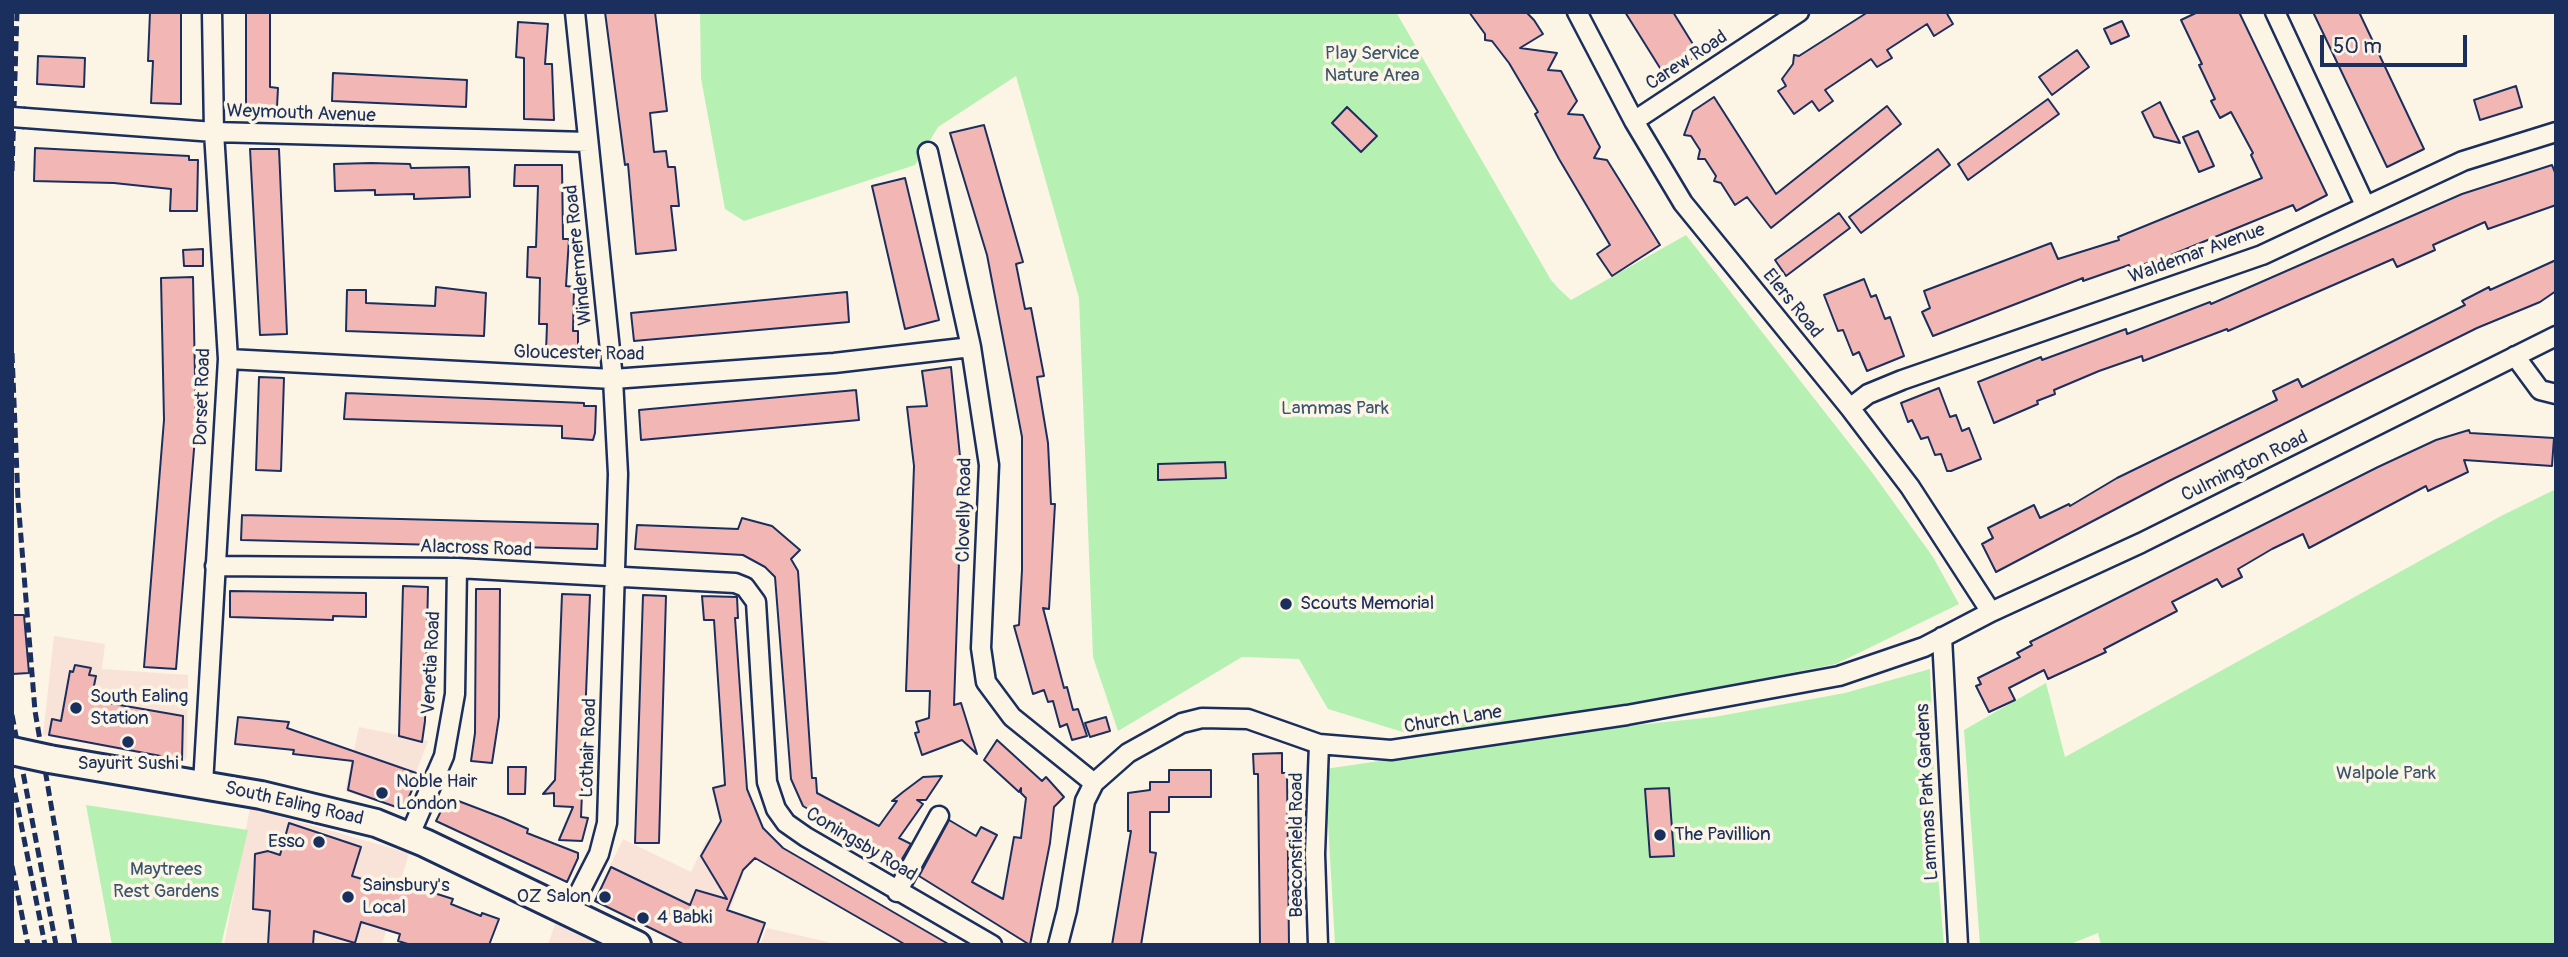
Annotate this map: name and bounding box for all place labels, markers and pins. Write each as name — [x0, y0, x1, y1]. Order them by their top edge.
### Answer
place label: Scouts Memorial — [1300, 593, 1434, 615]
marker: Scouts Memorial — [1278, 596, 1294, 612]
place label: South Ealing Station — [90, 686, 188, 730]
marker: South Ealing Station — [68, 700, 84, 716]
marker: Sayurit Sushi — [120, 734, 136, 750]
place label: Sayurit Sushi — [77, 753, 179, 775]
place label: Noble Hair London — [396, 771, 477, 815]
marker: Noble Hair London — [374, 785, 390, 801]
place label: The Pavillion — [1674, 824, 1771, 846]
marker: The Pavillion — [1652, 827, 1668, 843]
place label: Esso — [268, 831, 305, 853]
marker: Esso — [311, 834, 327, 850]
place label: Sainsbury's Local — [362, 875, 450, 919]
place label: OZ Salon — [517, 886, 591, 908]
marker: Sainsbury's Local — [340, 889, 356, 905]
marker: OZ Salon — [597, 889, 613, 905]
place label: 4 Babki — [657, 907, 712, 929]
marker: 4 Babki — [635, 910, 651, 926]

